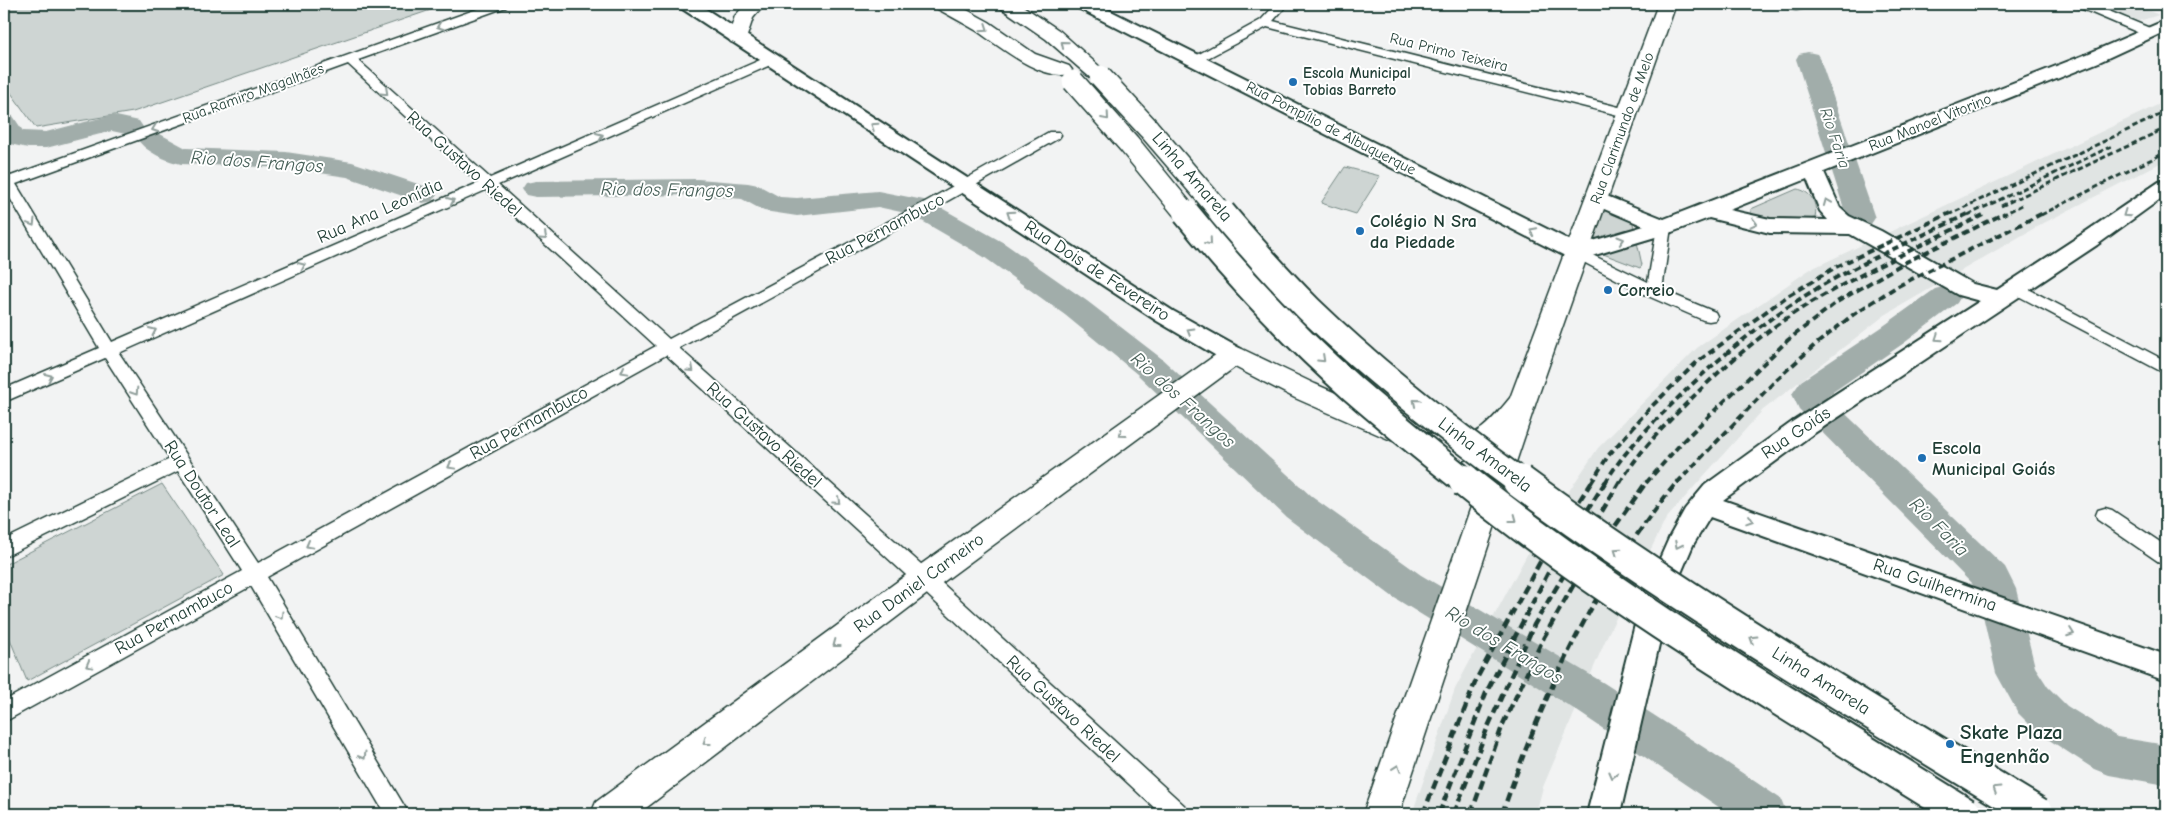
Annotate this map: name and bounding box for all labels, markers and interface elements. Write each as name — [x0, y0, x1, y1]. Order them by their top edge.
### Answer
one-way arrow — [436, 20, 444, 30]
one-way arrow — [980, 22, 989, 32]
street label: Rua Primo Teixeira — [1388, 29, 1510, 75]
one-way arrow — [1060, 40, 1069, 49]
street label: Rua Clarimundo de Melo — [1586, 50, 1658, 206]
street label: Rua Ramiro Magalhães — [180, 59, 326, 127]
place label: Escola Municipal Tobias Barreto — [1303, 64, 1411, 99]
marker: Escola Municipal Tobias Barreto — [1287, 76, 1299, 88]
street label: Rua Pompílio de Albuquerque — [1243, 77, 1419, 179]
one-way arrow — [380, 86, 389, 95]
street label: Rua Manoel Vitorino — [1866, 89, 1994, 155]
water label: Rio Faria — [1816, 106, 1854, 170]
street label: Rua Gustavo Riedel — [402, 107, 526, 221]
one-way arrow — [1100, 111, 1109, 120]
one-way arrow — [870, 122, 879, 132]
one-way arrow — [151, 123, 160, 133]
street label: Linha Amarela — [1147, 128, 1237, 226]
one-way arrow — [595, 131, 604, 142]
water label: Rio dos Frangos — [190, 146, 324, 178]
street label: Rua Ana Leonídia — [314, 174, 446, 248]
water label: Rio dos Frangos — [601, 178, 734, 202]
street label: Rua Pernambuco — [822, 189, 948, 269]
one-way arrow — [446, 197, 455, 208]
one-way arrow — [1823, 198, 1834, 207]
one-way arrow — [2123, 208, 2132, 217]
one-way arrow — [1007, 210, 1016, 220]
place label: Colégio N Sra da Piedade — [1370, 211, 1477, 253]
street label: Rua Dois de Fevereiro — [1020, 216, 1174, 326]
one-way arrow — [1750, 217, 1758, 227]
one-way arrow — [26, 218, 36, 227]
marker: Colégio N Sra da Piedade — [1354, 225, 1366, 237]
one-way arrow — [1530, 227, 1539, 237]
one-way arrow — [539, 231, 548, 240]
one-way arrow — [1204, 236, 1212, 245]
one-way arrow — [1616, 236, 1624, 246]
one-way arrow — [297, 262, 306, 273]
place label: Correio — [1618, 280, 1675, 301]
marker: Correio — [1602, 284, 1614, 296]
one-way arrow — [148, 327, 157, 338]
one-way arrow — [1187, 328, 1196, 338]
one-way arrow — [1934, 332, 1943, 341]
water label: Rio dos Frangos — [1126, 348, 1240, 453]
one-way arrow — [1316, 353, 1325, 362]
one-way arrow — [685, 363, 694, 372]
one-way arrow — [620, 365, 629, 375]
one-way arrow — [44, 372, 53, 383]
street label: Rua Gustavo Riedel — [702, 378, 826, 492]
street label: Rua Pernambuco — [466, 382, 592, 464]
one-way arrow — [129, 386, 139, 395]
one-way arrow — [1413, 400, 1422, 408]
street label: Rua Goiás — [1758, 402, 1834, 464]
street label: Linha Amarela — [1434, 413, 1536, 497]
one-way arrow — [1118, 428, 1128, 437]
street label: Rua Doutor Leal — [160, 436, 244, 552]
place label: Escola Municipal Goiás — [1932, 438, 2056, 480]
marker: Escola Municipal Goiás — [1916, 452, 1928, 464]
one-way arrow — [447, 460, 456, 470]
water label: Rio Faria — [1905, 493, 1973, 561]
one-way arrow — [832, 495, 841, 504]
one-way arrow — [1508, 513, 1518, 522]
one-way arrow — [1745, 514, 1754, 524]
street label: Rua Daniel Carneiro — [850, 529, 988, 637]
one-way arrow — [305, 538, 314, 548]
one-way arrow — [1674, 540, 1684, 549]
one-way arrow — [1613, 548, 1623, 557]
street label: Rua Guilhermina — [1870, 554, 2000, 616]
street label: Rua Pernambuco — [111, 577, 237, 659]
water label: Rio dos Frangos — [1442, 601, 1567, 689]
one-way arrow — [273, 611, 283, 620]
one-way arrow — [2066, 627, 2075, 637]
one-way arrow — [1750, 636, 1759, 646]
one-way arrow — [833, 639, 842, 647]
street label: Linha Amarela — [1768, 643, 1874, 719]
street label: Rua Gustavo Riedel — [1002, 651, 1124, 767]
one-way arrow — [85, 659, 94, 669]
place label: Skate Plaza Engenhão — [1960, 720, 2063, 768]
one-way arrow — [703, 736, 712, 744]
marker: Skate Plaza Engenhão — [1944, 738, 1956, 750]
one-way arrow — [356, 750, 366, 759]
one-way arrow — [1391, 764, 1401, 773]
one-way arrow — [1608, 771, 1619, 780]
one-way arrow — [1993, 785, 2002, 795]

